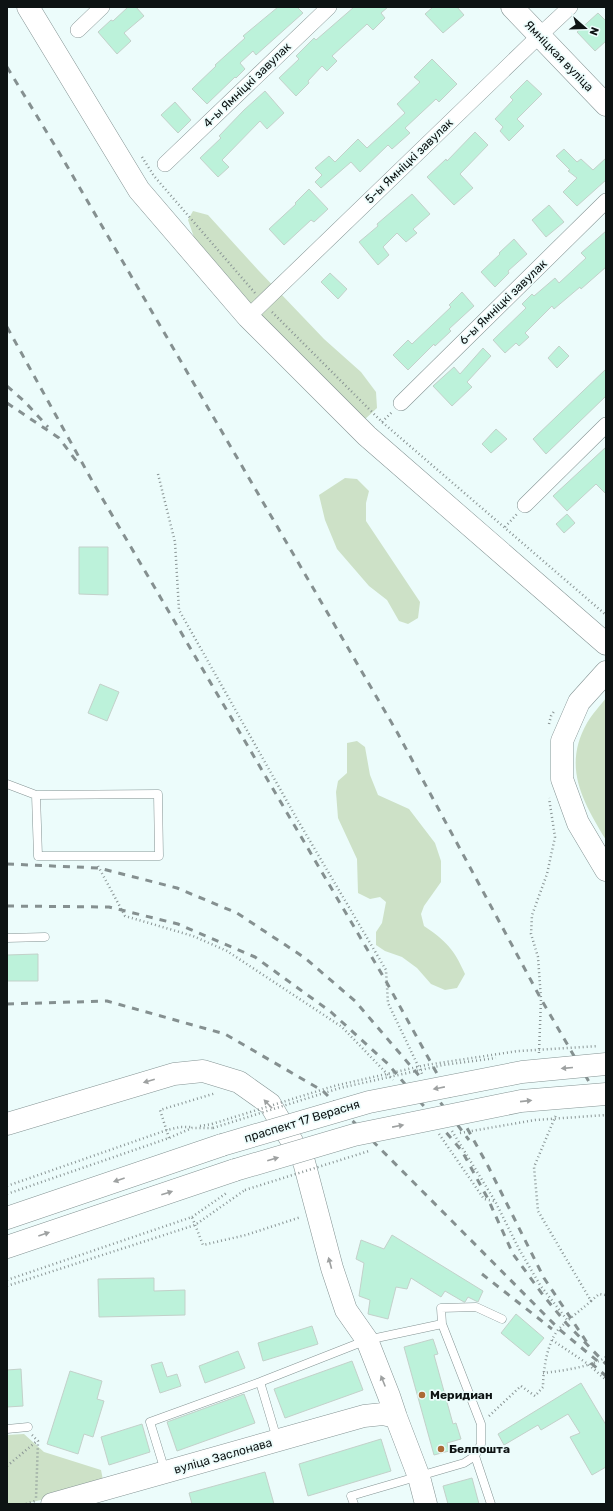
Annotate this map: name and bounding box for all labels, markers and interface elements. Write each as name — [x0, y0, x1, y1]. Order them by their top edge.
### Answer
north arrow — [565, 8, 605, 48]
street label: Ямніцкая вуліца — [522, 18, 596, 94]
text: N — [586, 25, 601, 37]
street label: 4-ы Ямніцкі завулак — [200, 39, 294, 130]
street label: 5-ы Ямніцкі завулак — [362, 115, 456, 206]
street label: 6-ы Ямніцкі завулак — [456, 256, 550, 347]
one-way arrow — [561, 1065, 573, 1071]
one-way arrow — [143, 1078, 155, 1084]
one-way arrow — [433, 1085, 445, 1091]
street label: праспект 17 Верасня — [243, 1097, 361, 1145]
one-way arrow — [520, 1098, 532, 1104]
one-way arrow — [264, 1100, 273, 1109]
one-way arrow — [392, 1123, 404, 1129]
one-way arrow — [267, 1156, 279, 1162]
one-way arrow — [112, 1177, 124, 1183]
one-way arrow — [162, 1190, 174, 1196]
one-way arrow — [38, 1231, 50, 1237]
one-way arrow — [327, 1256, 333, 1268]
one-way arrow — [380, 1375, 386, 1386]
place label: Меридиан — [430, 1388, 493, 1402]
marker: Меридиан — [417, 1390, 427, 1400]
street label: вуліца Заслонава — [172, 1435, 274, 1477]
place label: Белпошта — [449, 1442, 510, 1456]
marker: Белпошта — [436, 1444, 446, 1454]

